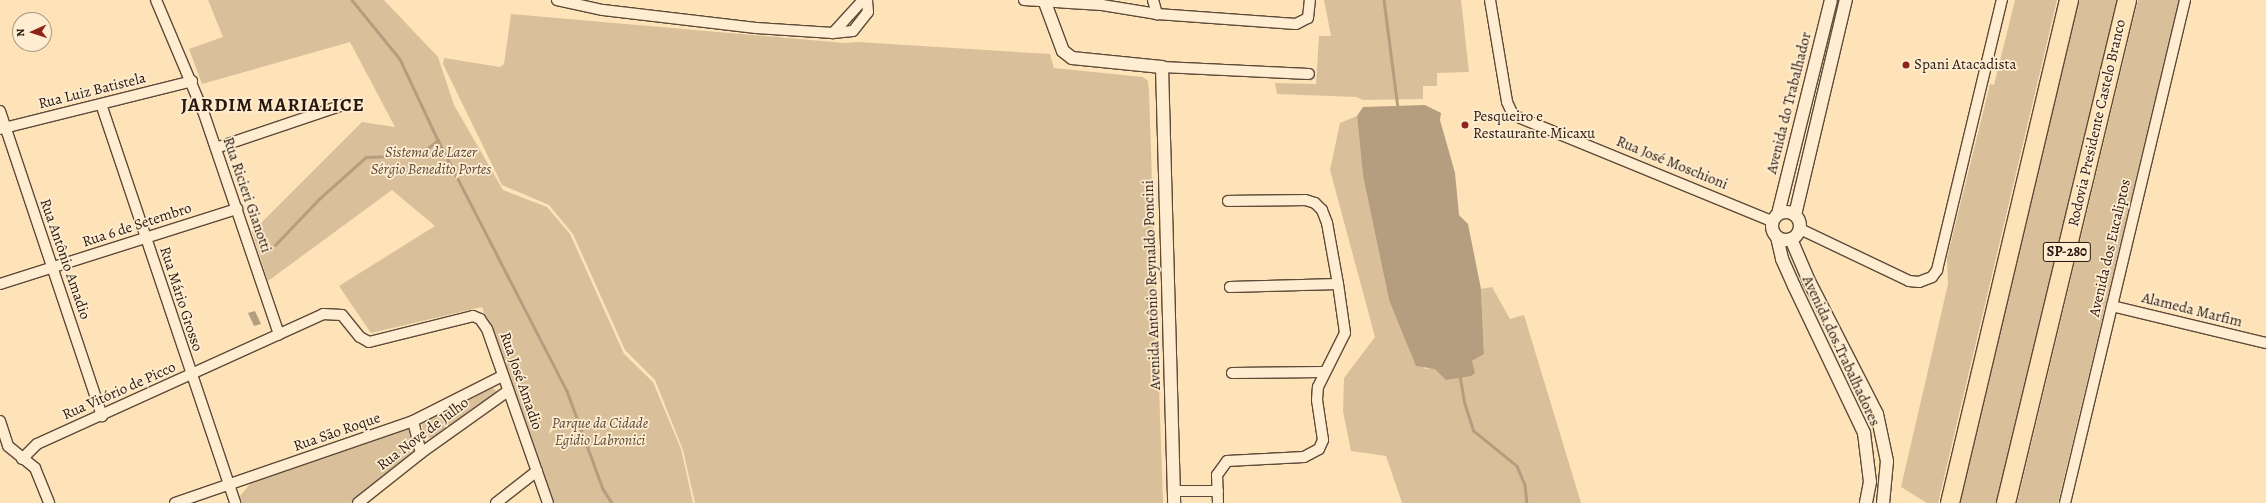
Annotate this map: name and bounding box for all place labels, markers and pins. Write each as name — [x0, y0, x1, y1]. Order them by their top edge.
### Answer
place label: Spani Atacadista — [1914, 56, 2016, 74]
marker: Spani Atacadista — [1901, 60, 1911, 70]
place label: Pesqueiro e Restaurante Micaxu — [1473, 107, 1595, 142]
marker: Pesqueiro e Restaurante Micaxu — [1460, 120, 1470, 130]

